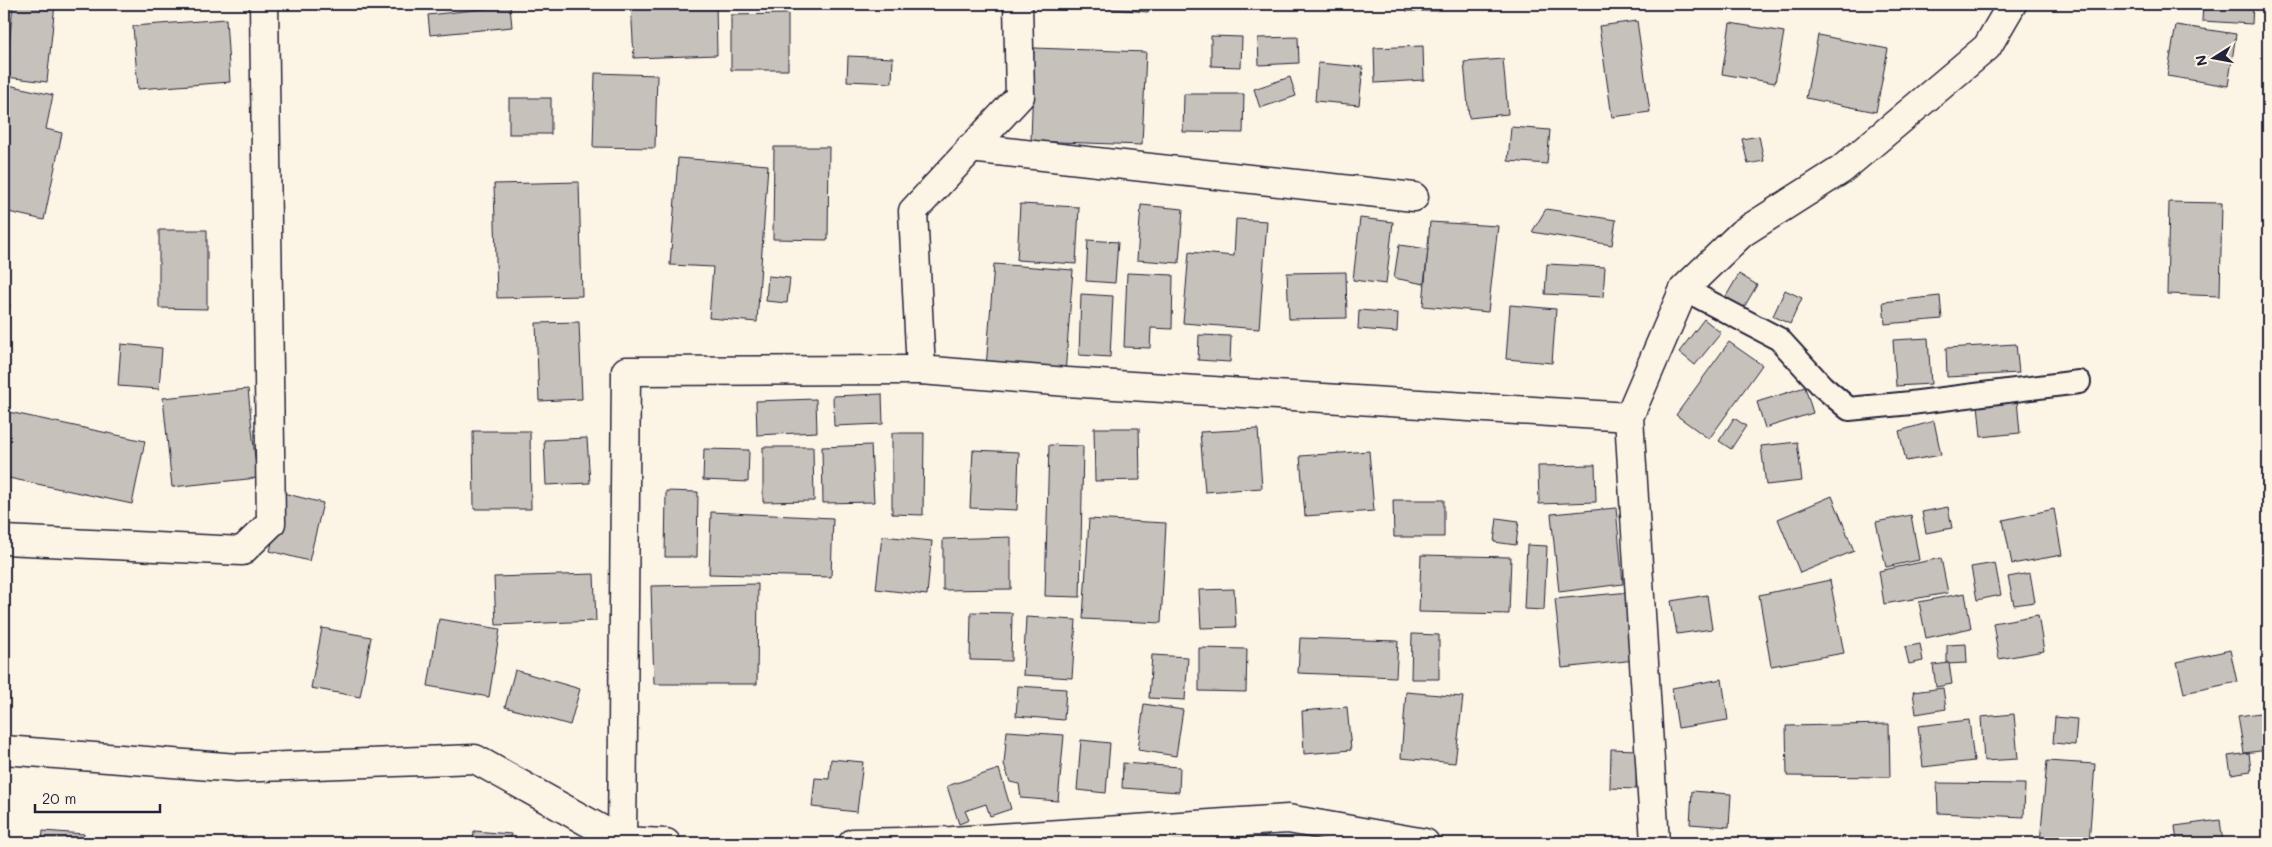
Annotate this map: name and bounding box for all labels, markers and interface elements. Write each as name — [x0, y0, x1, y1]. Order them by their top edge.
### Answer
north arrow — [2190, 32, 2240, 82]
text: N — [2190, 54, 2211, 68]
scale bar — [35, 782, 160, 814]
text: 20 m — [42, 788, 76, 808]

